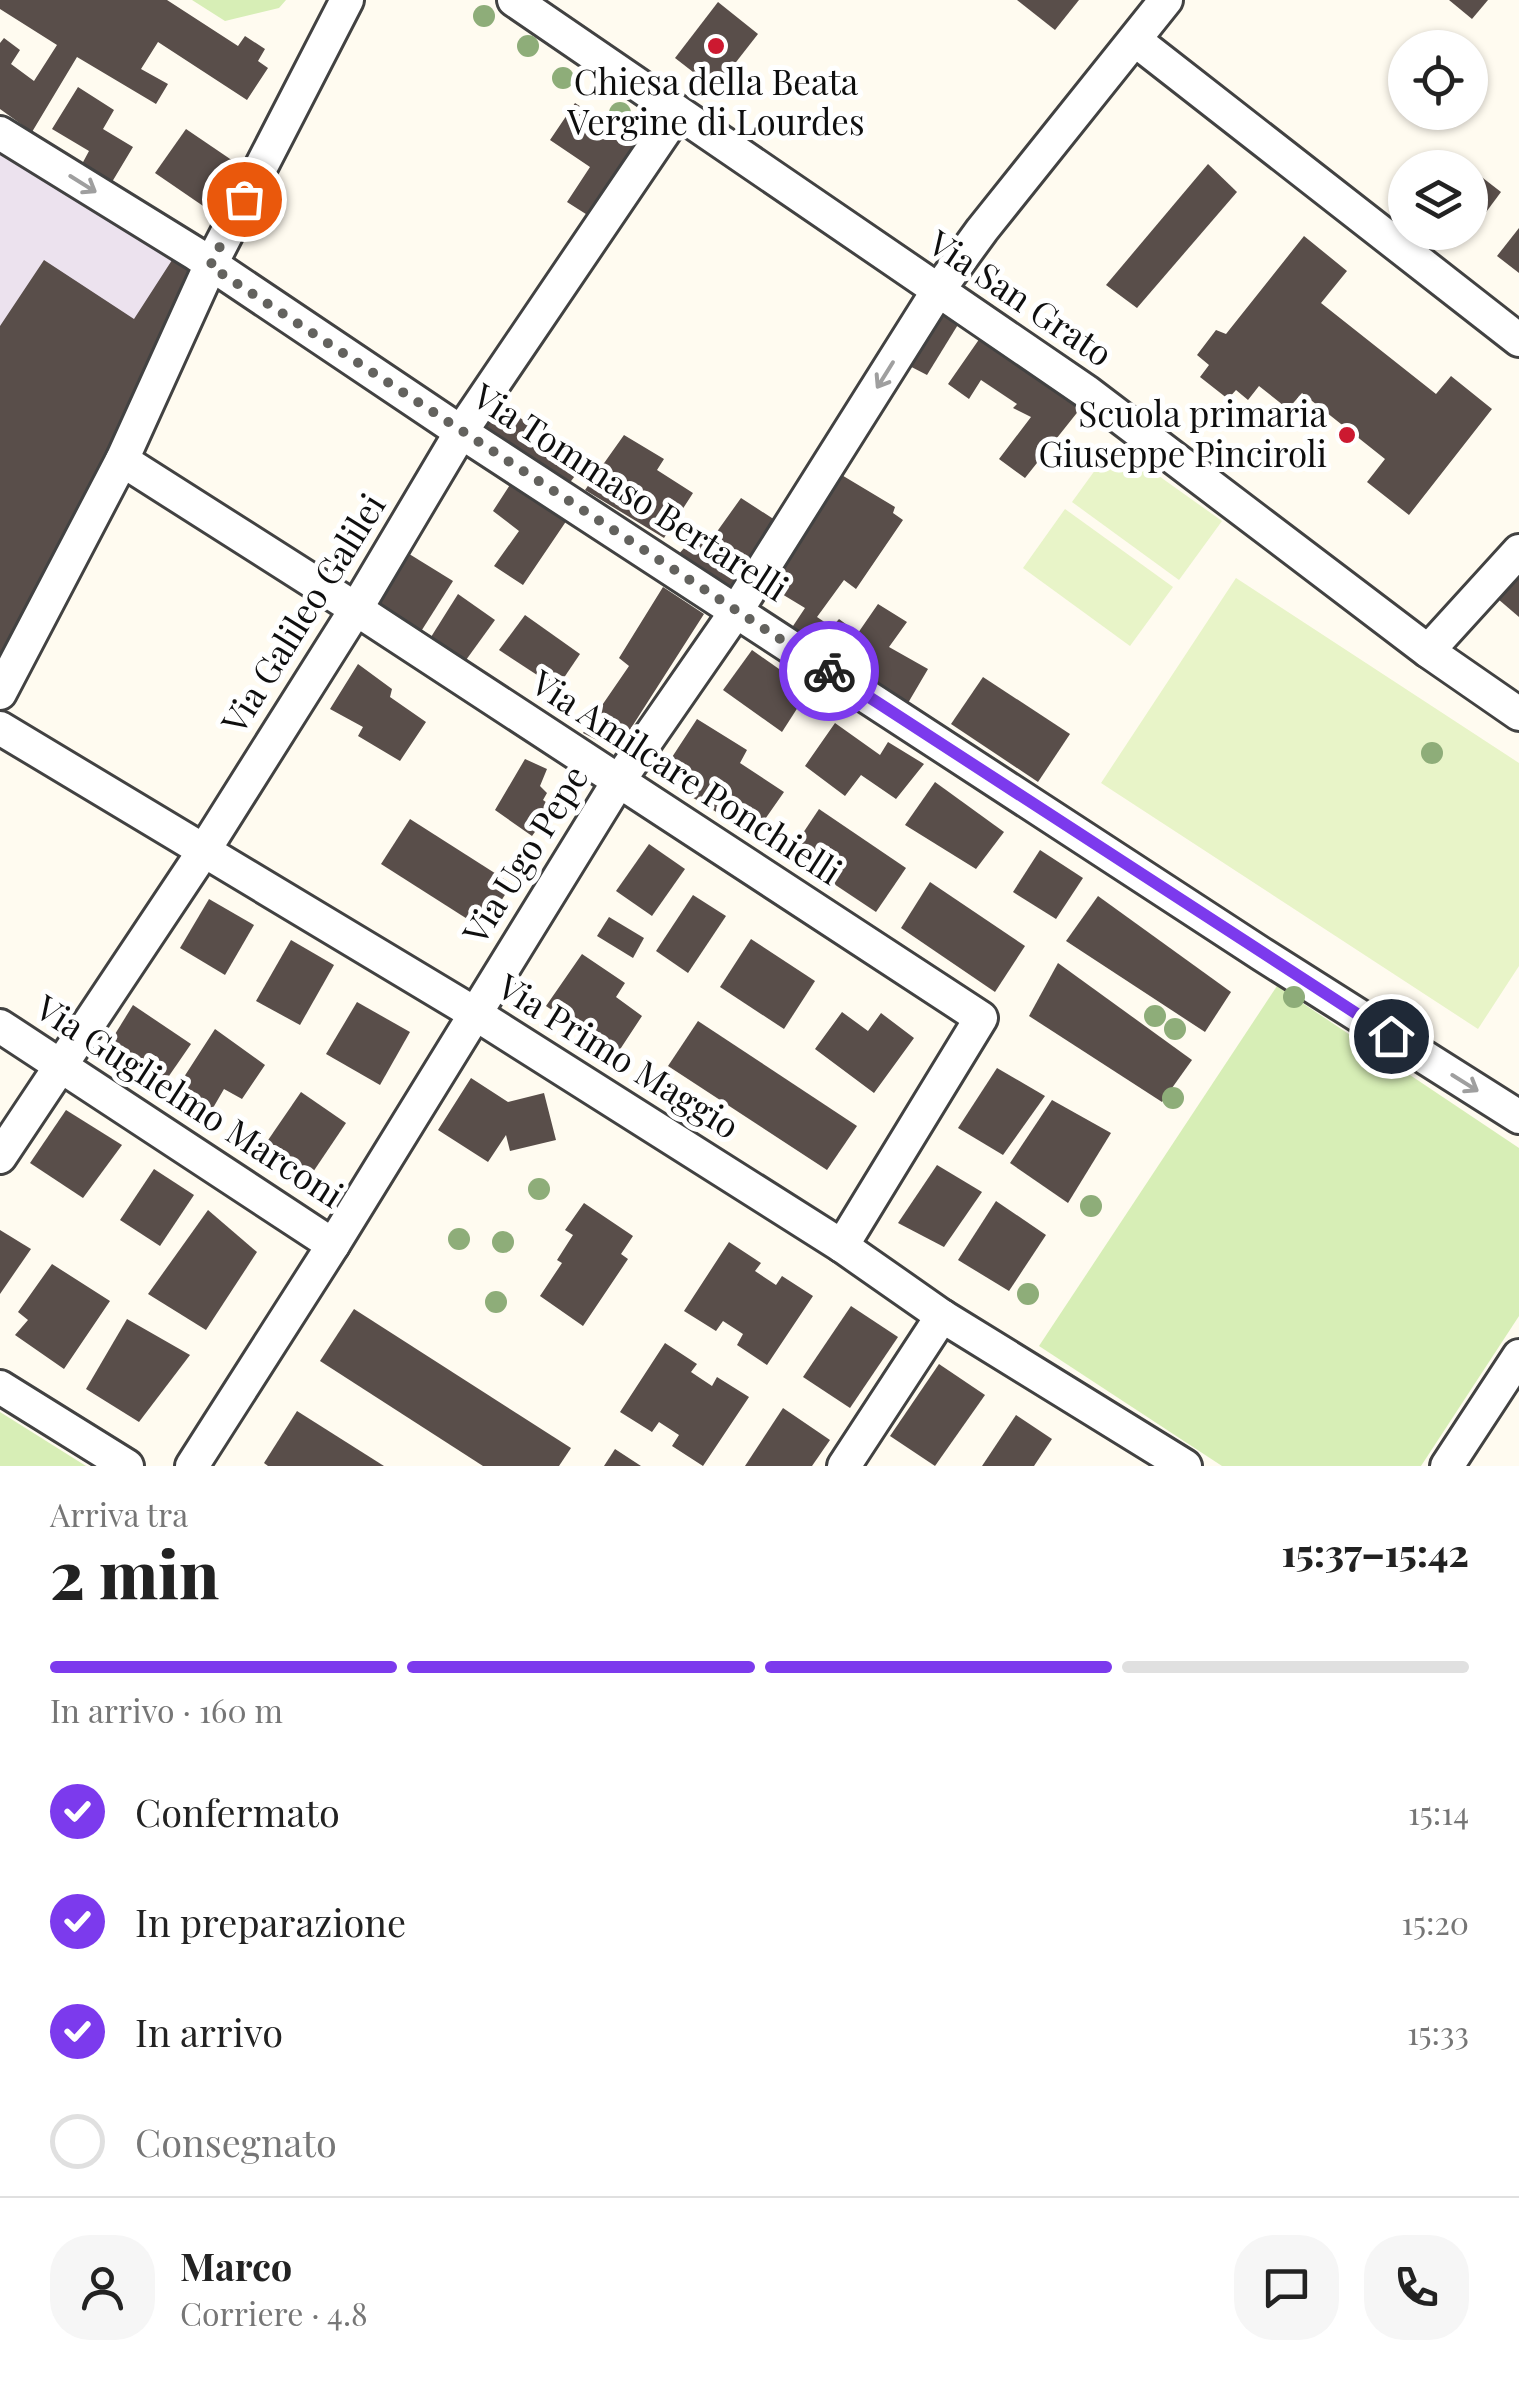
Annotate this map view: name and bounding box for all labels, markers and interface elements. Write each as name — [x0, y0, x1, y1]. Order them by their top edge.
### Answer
map controls — [1388, 30, 1488, 250]
button: locate — [1388, 30, 1488, 130]
marker: Chiesa della Beata Vergine di Lourdes — [705, 35, 727, 57]
place label: Chiesa della Beata Vergine di Lourdes — [566, 57, 865, 144]
button: layers — [1388, 150, 1488, 250]
pin — [202, 157, 287, 242]
icon: bag — [217, 172, 272, 227]
one-way arrow — [68, 174, 97, 194]
street label: Via San Grato — [919, 218, 1122, 376]
one-way arrow — [875, 360, 895, 389]
street label: Via Tommaso Bertarelli — [464, 371, 798, 610]
place label: Scuola primaria Giuseppe Pinciroli — [1038, 389, 1328, 476]
marker: Scuola primaria Giuseppe Pinciroli — [1336, 424, 1358, 446]
street label: Via Galileo Galilei — [209, 484, 394, 742]
courier — [779, 621, 879, 721]
icon: bike — [802, 644, 857, 699]
street label: Via Amilcare Ponchielli — [522, 657, 851, 894]
street label: Via Ugo Pepe — [450, 756, 597, 953]
street label: Via Primo Maggio — [489, 961, 749, 1148]
street label: Via Guglielmo Marconi — [27, 982, 353, 1217]
pin — [1349, 994, 1434, 1079]
icon: home — [1364, 1009, 1419, 1064]
one-way arrow — [1450, 1072, 1479, 1093]
text: Arriva tra — [50, 1492, 188, 1535]
text: 15:37–15:42 — [1281, 1526, 1469, 1577]
text: 2 min — [50, 1529, 219, 1615]
text: In arrivo · 160 m — [50, 1688, 283, 1731]
icon: check — [50, 1784, 105, 1839]
text: Confermato — [135, 1786, 340, 1837]
text: 15:14 — [1408, 1790, 1469, 1833]
icon: check — [50, 1894, 105, 1949]
text: In preparazione — [135, 1896, 406, 1947]
text: 15:20 — [1401, 1900, 1469, 1943]
icon: check — [50, 2004, 105, 2059]
text: In arrivo — [135, 2006, 283, 2057]
text: 15:33 — [1407, 2010, 1469, 2053]
text: Consegnato — [135, 2116, 337, 2167]
button: person — [50, 2235, 155, 2340]
button: chat — [1234, 2235, 1339, 2340]
button: phone — [1364, 2235, 1469, 2340]
text: Marco — [180, 2240, 292, 2291]
text: Corriere · 4.8 — [180, 2291, 368, 2334]

